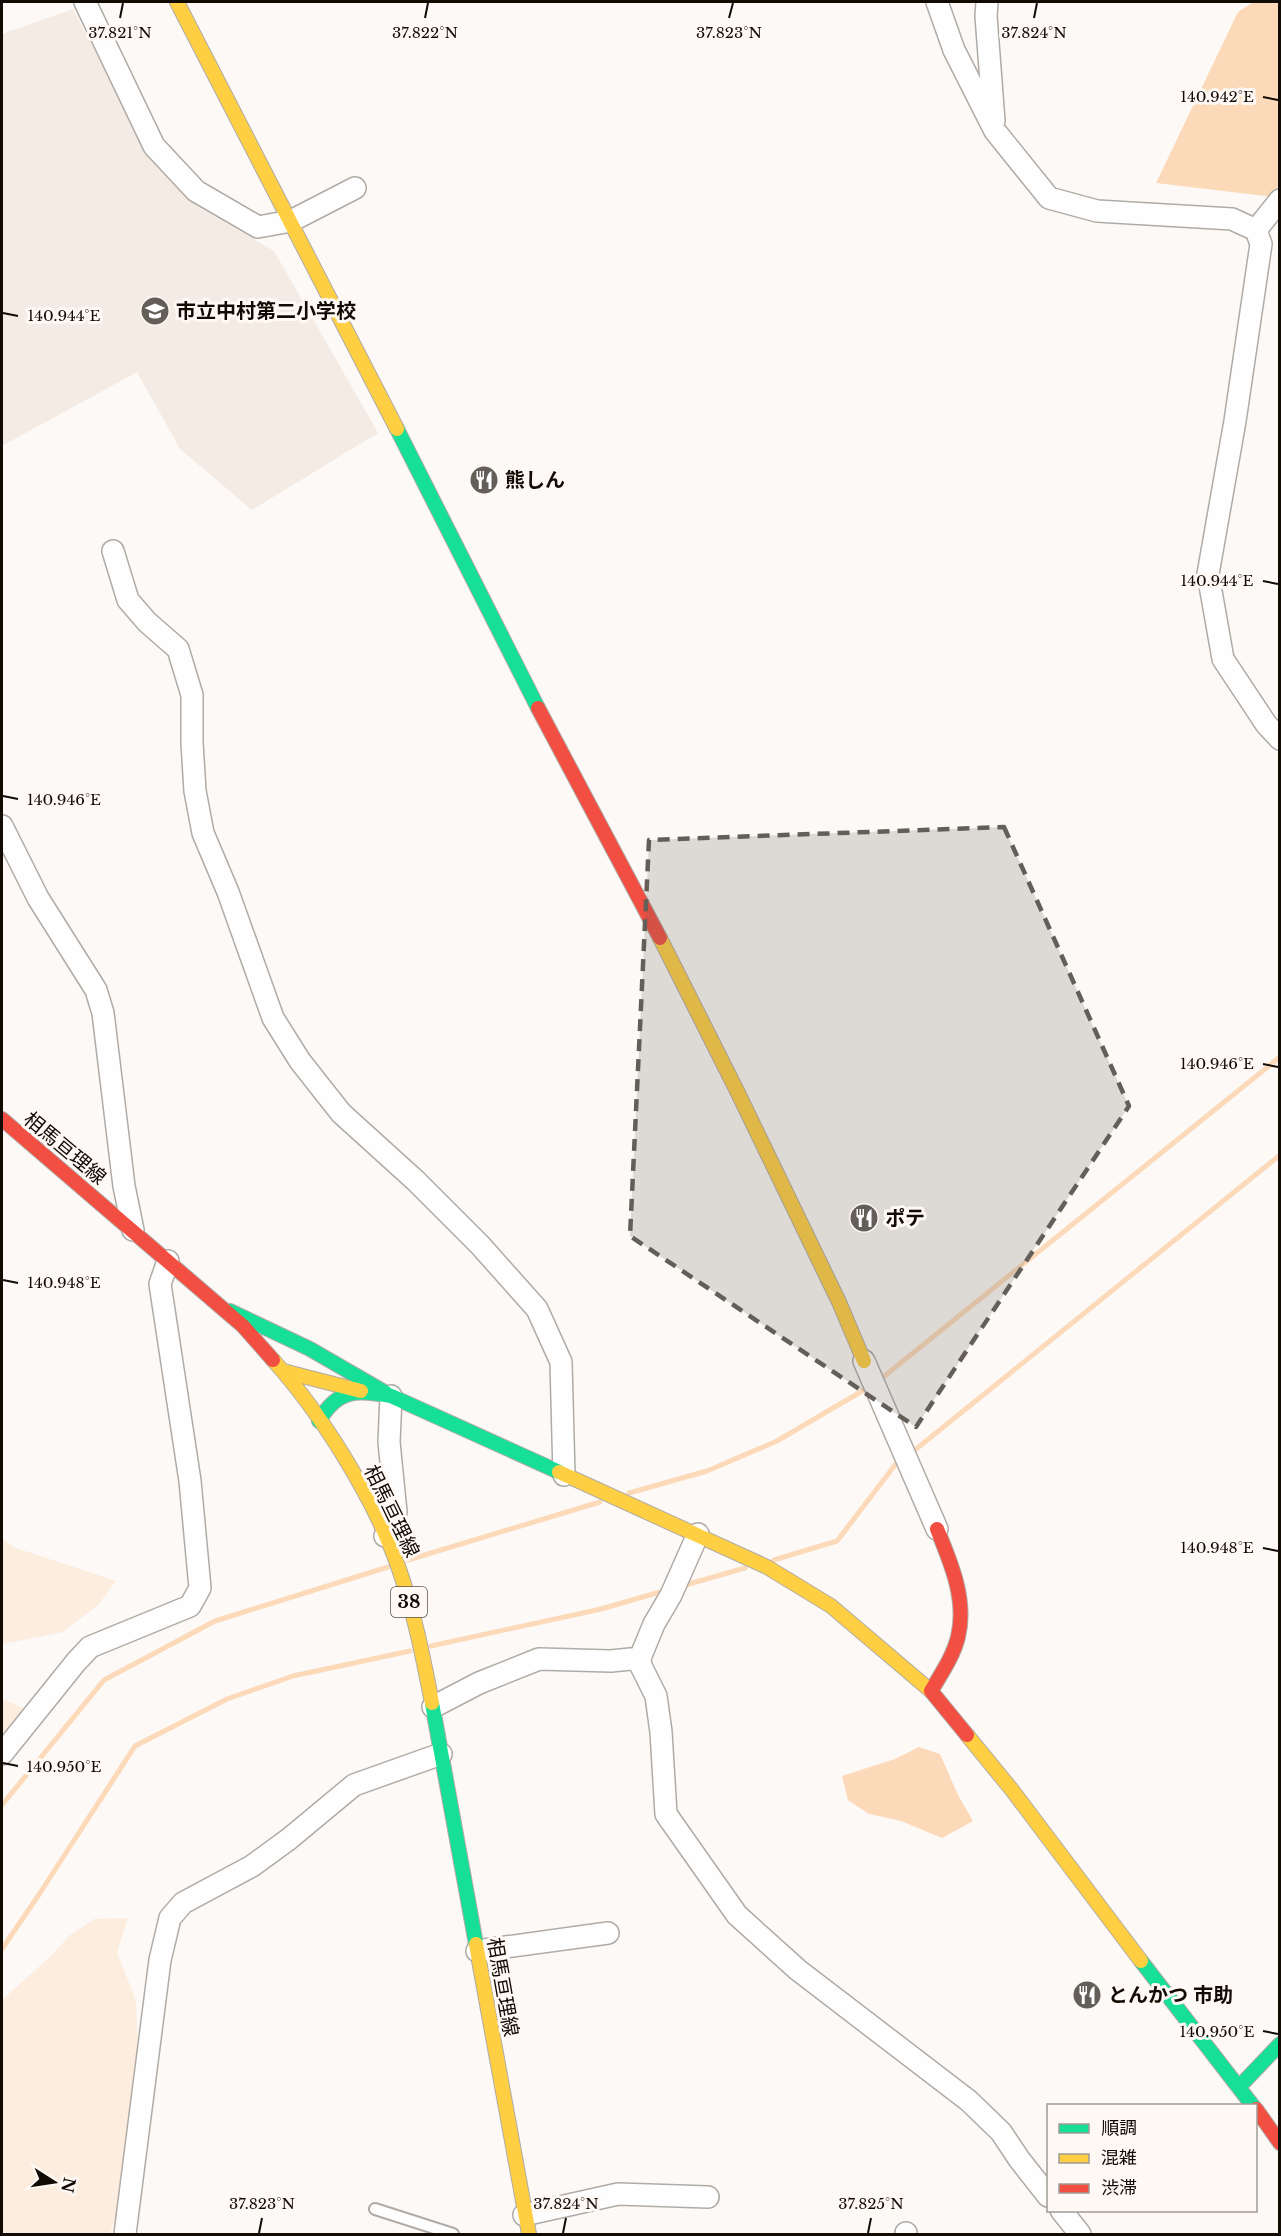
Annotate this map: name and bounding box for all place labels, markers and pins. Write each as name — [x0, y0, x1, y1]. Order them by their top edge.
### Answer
school or university icon: 市立中村第二小学校 — [139, 295, 171, 327]
place label: 市立中村第二小学校 — [176, 299, 356, 323]
restaurant icon: 熊しん — [468, 464, 500, 496]
place label: 熊しん — [505, 468, 565, 492]
restaurant icon: ポテ — [848, 1202, 880, 1234]
place label: ポテ — [885, 1206, 925, 1230]
restaurant icon: とんかつ 市助 — [1071, 1979, 1103, 2011]
place label: とんかつ 市助 — [1108, 1983, 1233, 2007]

